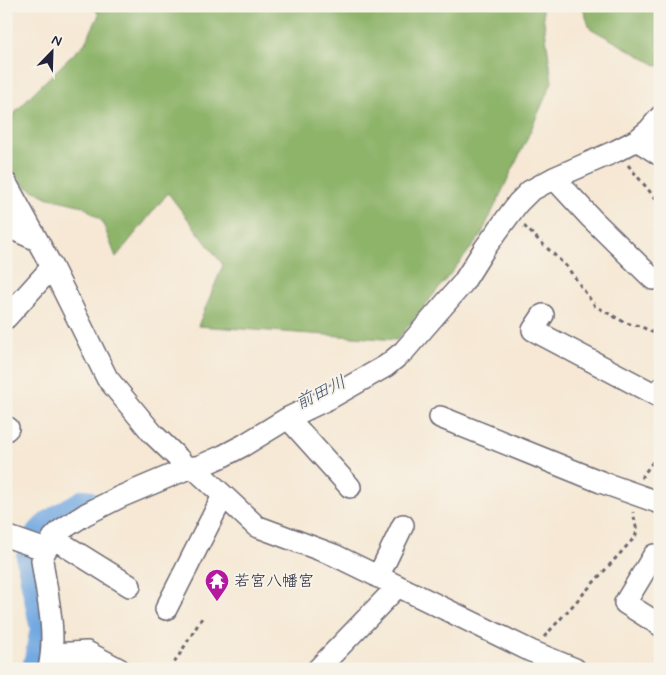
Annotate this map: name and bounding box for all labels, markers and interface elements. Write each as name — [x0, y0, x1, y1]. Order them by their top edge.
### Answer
north arrow — [28, 28, 78, 78]
text: N — [49, 31, 64, 51]
water label: 前田川 — [291, 370, 351, 416]
temple icon: 若宮八幡宮 — [204, 568, 230, 602]
place label: 若宮八幡宮 — [234, 571, 314, 592]

